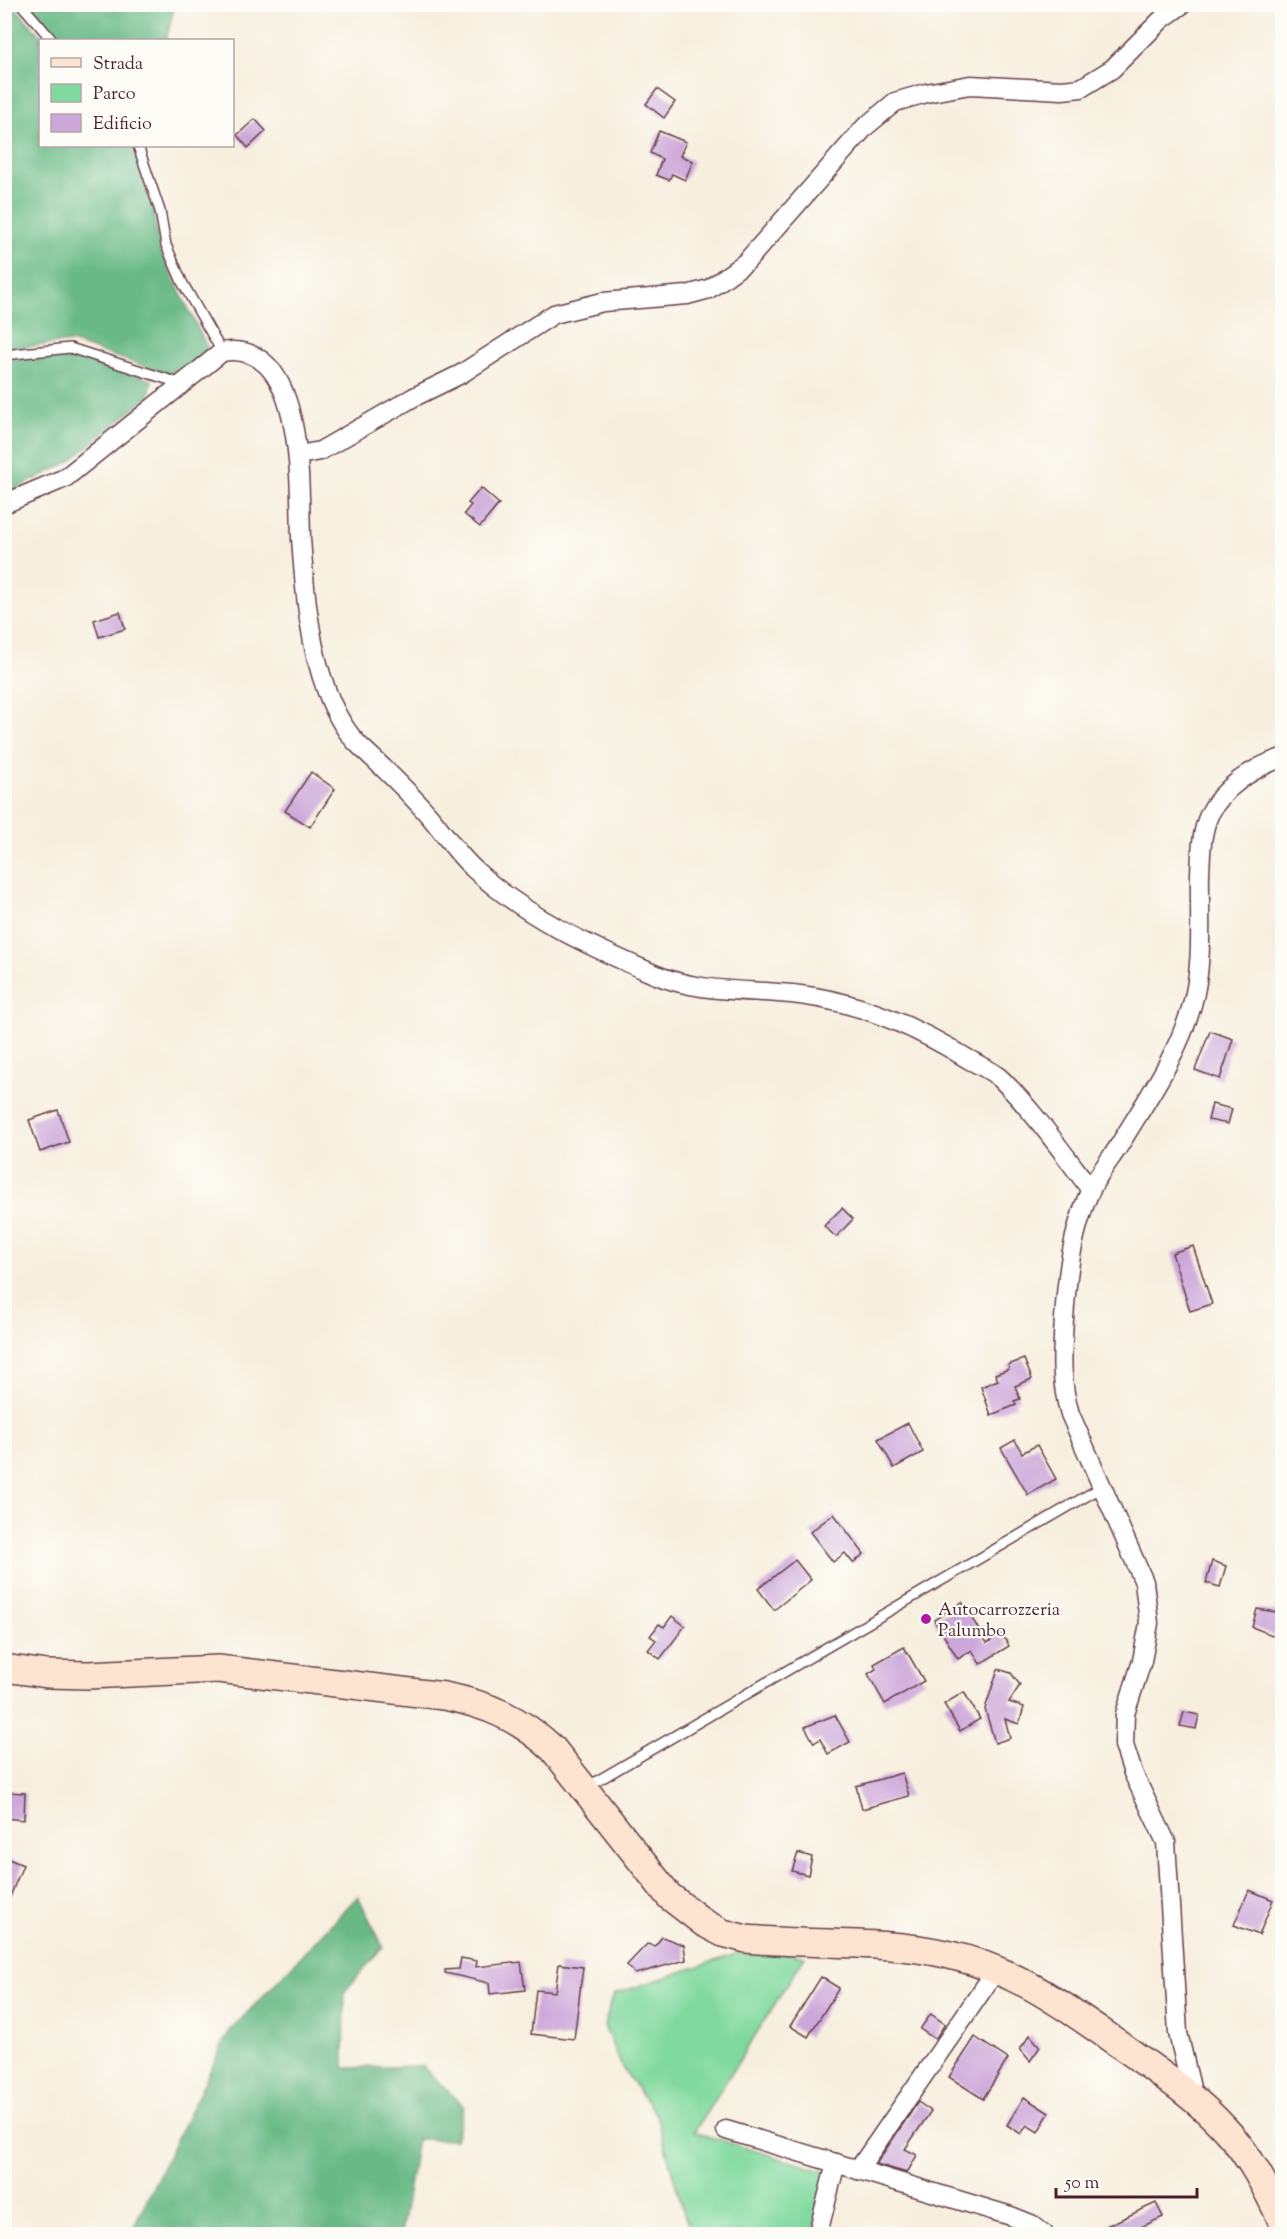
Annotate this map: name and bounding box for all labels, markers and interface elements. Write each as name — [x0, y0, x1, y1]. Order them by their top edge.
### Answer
legend — [39, 39, 234, 147]
text: Strada — [93, 52, 143, 78]
text: Parco — [93, 82, 136, 108]
text: Edificio — [93, 112, 152, 138]
place label: Autocarrozzeria Palumbo — [938, 1598, 1060, 1645]
marker: Autocarrozzeria Palumbo — [919, 1612, 933, 1626]
scale bar — [1056, 2161, 1197, 2199]
text: 50 m — [1064, 2171, 1100, 2197]

